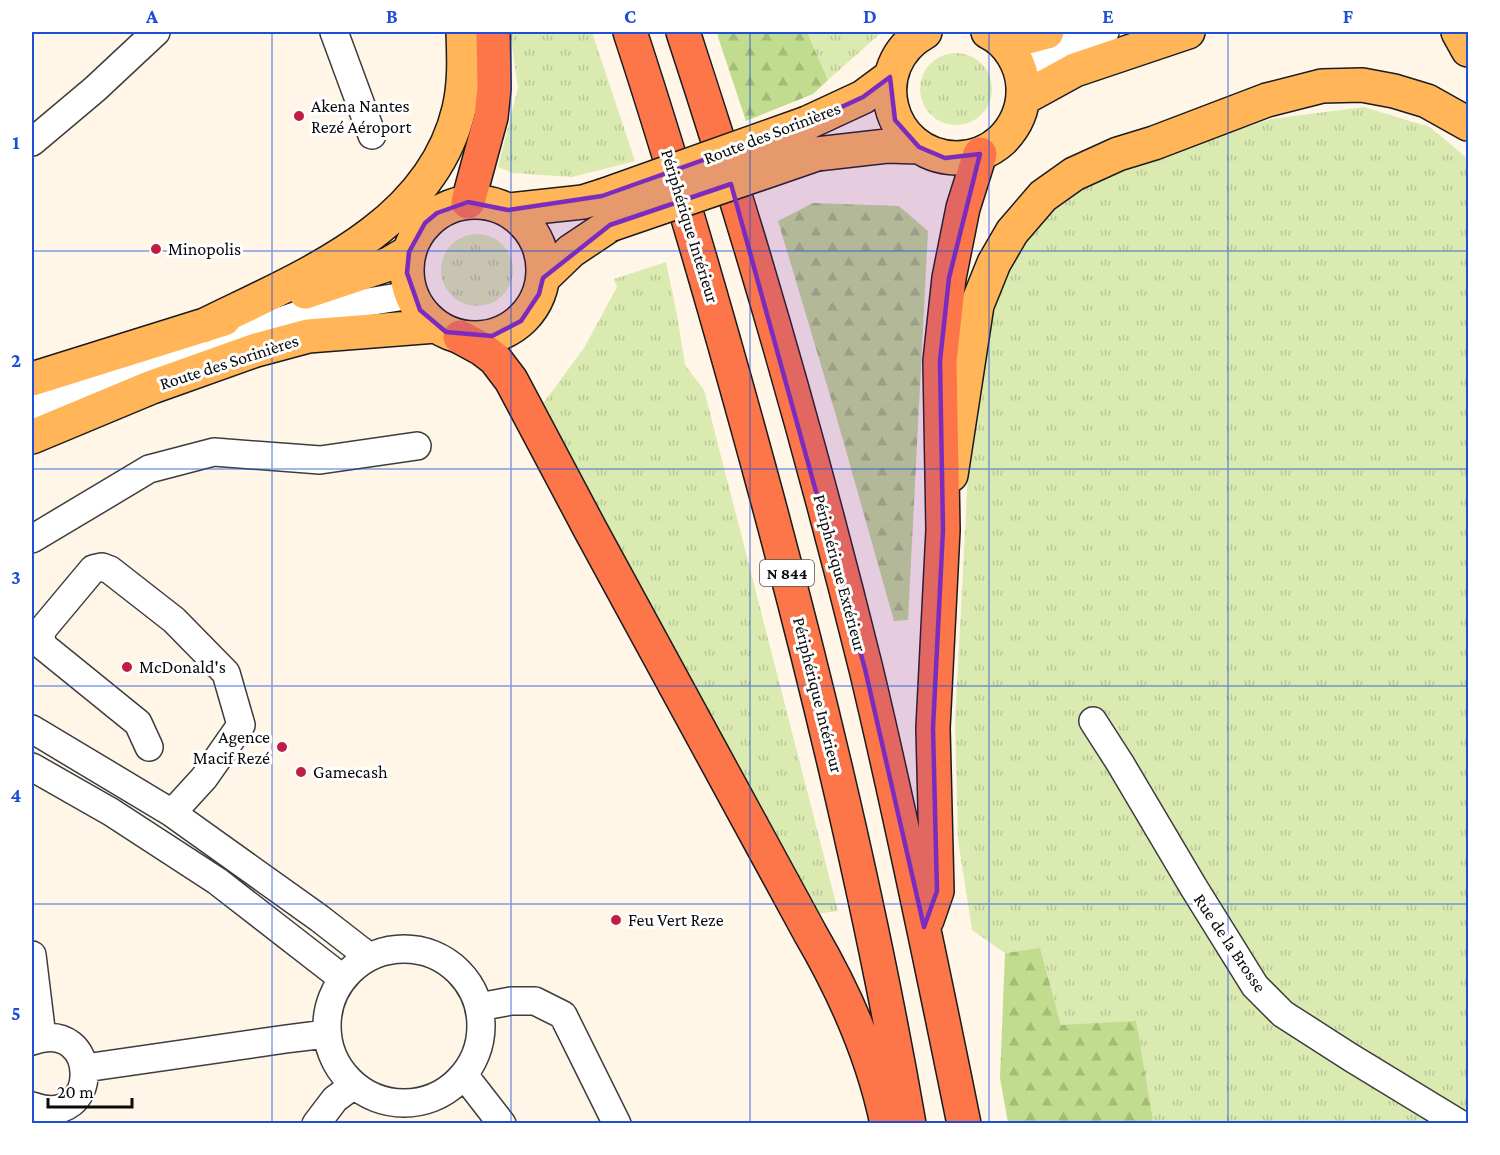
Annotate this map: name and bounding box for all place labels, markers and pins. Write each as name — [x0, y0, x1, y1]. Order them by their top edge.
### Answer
place label: Akena Nantes Rezé Aéroport — [311, 96, 412, 137]
marker: Akena Nantes Rezé Aéroport — [292, 109, 306, 123]
place label: Minopolis — [168, 239, 241, 259]
marker: Minopolis — [149, 242, 163, 256]
place label: McDonald's — [139, 657, 226, 677]
marker: McDonald's — [120, 660, 134, 674]
place label: Agence Macif Rezé — [193, 727, 270, 768]
marker: Agence Macif Rezé — [275, 740, 289, 754]
place label: Gamecash — [313, 762, 388, 782]
marker: Gamecash — [294, 765, 308, 779]
place label: Feu Vert Reze — [628, 910, 724, 930]
marker: Feu Vert Reze — [609, 913, 623, 927]

